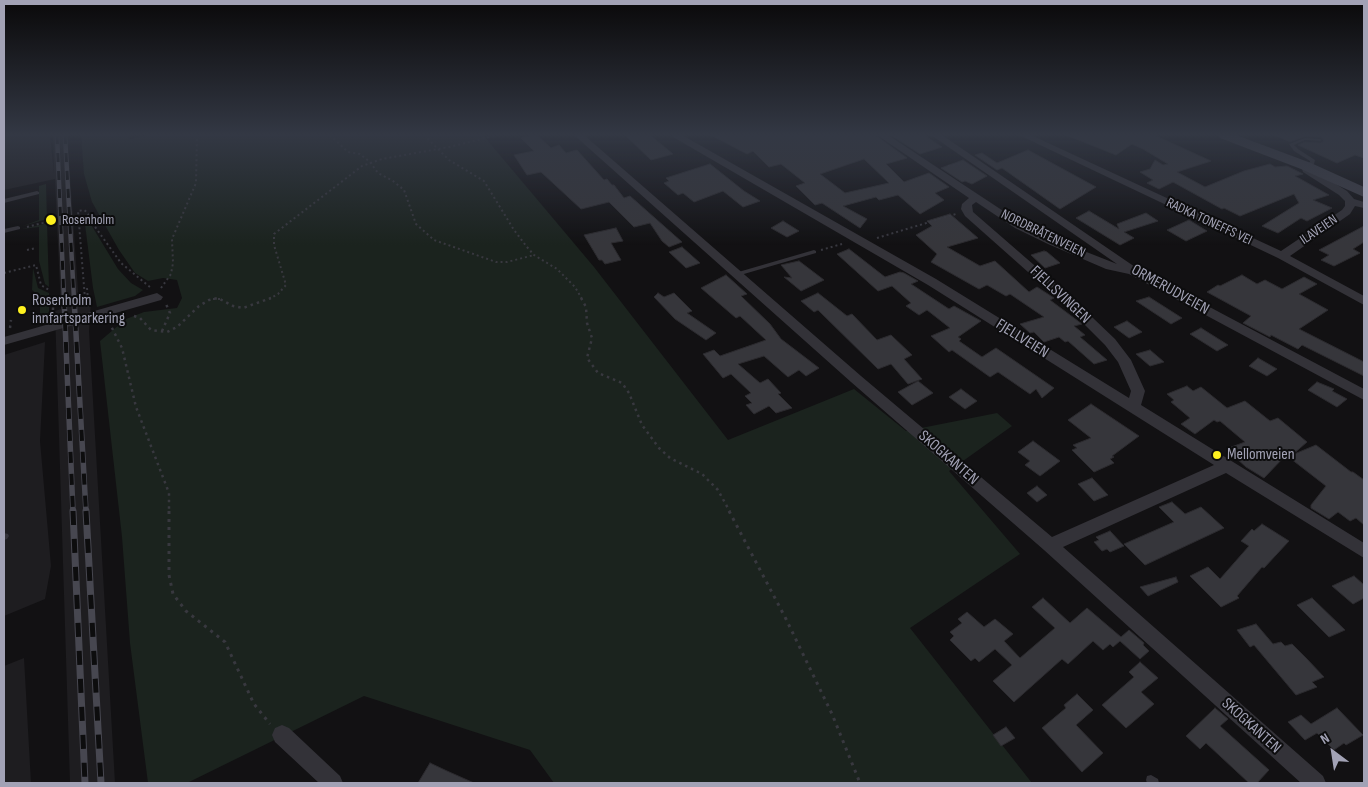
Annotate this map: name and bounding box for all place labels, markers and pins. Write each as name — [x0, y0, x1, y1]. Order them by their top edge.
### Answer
place label: Rosenholm — [62, 212, 114, 228]
marker: Rosenholm — [44, 213, 58, 227]
place label: Rosenholm innfartsparkering — [32, 291, 125, 329]
marker: Rosenholm innfartsparkering — [16, 304, 28, 316]
place label: Mellomveien — [1227, 445, 1295, 465]
marker: Mellomveien — [1211, 449, 1223, 461]

